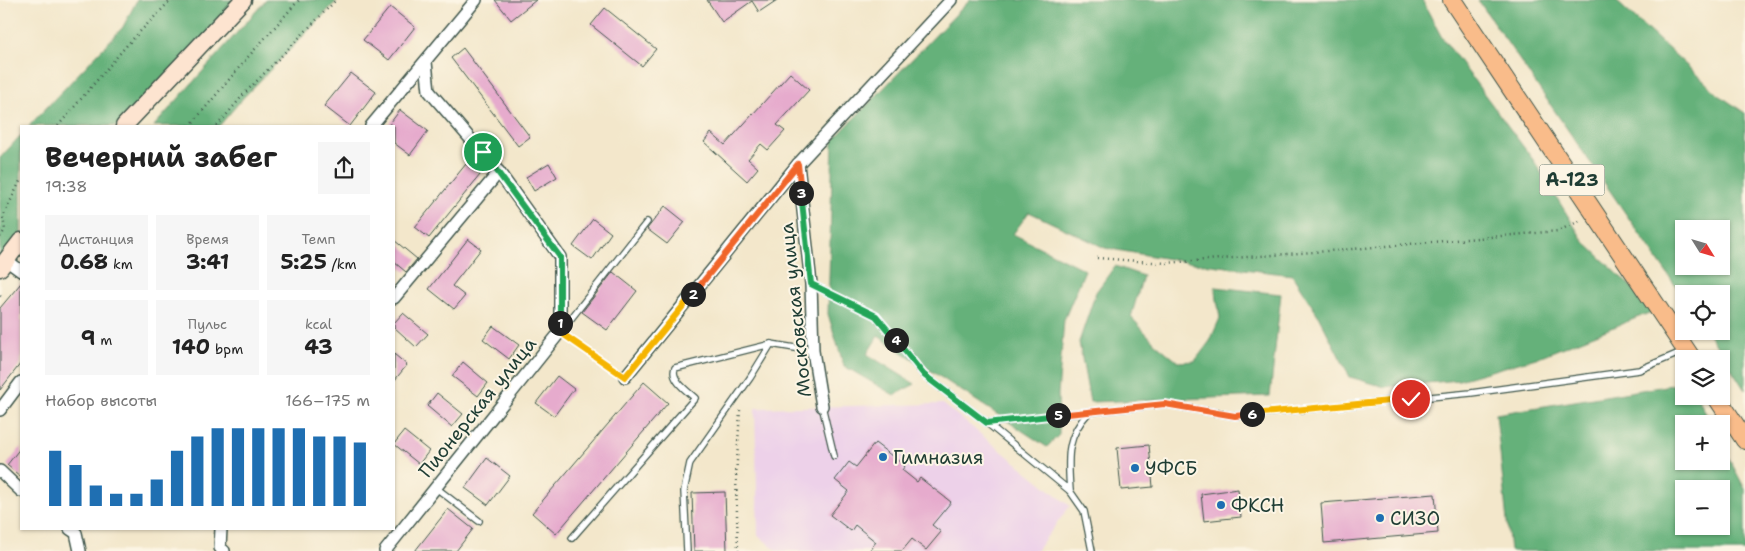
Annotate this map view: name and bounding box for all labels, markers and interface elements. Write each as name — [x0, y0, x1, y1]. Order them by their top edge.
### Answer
pin — [462, 131, 504, 173]
text: Вечерний забег — [45, 138, 277, 176]
icon: arrive — [469, 138, 497, 166]
button: share — [318, 142, 370, 194]
road number: А-123 — [1540, 164, 1604, 196]
text: 19:38 — [45, 176, 87, 197]
pin: 3 — [788, 180, 814, 206]
text: 3 — [797, 184, 806, 202]
north arrow — [1675, 220, 1730, 275]
map controls — [1675, 220, 1730, 535]
street label: Московская улица — [774, 221, 817, 399]
text: Дистанция — [59, 230, 134, 248]
text: Время — [186, 230, 229, 248]
text: Темп — [302, 230, 335, 248]
text: 0.68 — [60, 248, 108, 276]
text: 3:41 — [186, 248, 229, 276]
text: 5:25 — [280, 248, 327, 276]
text: km — [108, 255, 133, 273]
text: /km — [327, 255, 357, 273]
pin: 2 — [680, 282, 706, 306]
text: 2 — [689, 285, 698, 303]
button: locate — [1675, 285, 1730, 340]
pin: 1 — [548, 310, 572, 336]
text: 1 — [557, 314, 564, 332]
text: Пульс — [188, 315, 227, 333]
text: kcal — [305, 315, 332, 333]
text: 9 — [81, 324, 95, 352]
pin: 4 — [884, 328, 908, 352]
text: m — [95, 331, 112, 349]
text: 4 — [892, 331, 901, 349]
street label: Пионерская улица — [413, 332, 542, 483]
text: 140 — [172, 333, 210, 361]
text: 43 — [304, 333, 333, 361]
text: bpm — [210, 340, 243, 358]
button: layers — [1675, 350, 1730, 405]
pin — [1390, 378, 1432, 420]
icon: check — [1397, 385, 1425, 413]
text: Набор высоты — [45, 390, 157, 411]
text: 166–175 m — [285, 390, 370, 411]
pin: 5 — [1046, 402, 1070, 428]
pin: 6 — [1240, 402, 1264, 426]
text: 6 — [1248, 405, 1257, 423]
text: 5 — [1054, 406, 1063, 424]
button: + — [1675, 415, 1730, 470]
place label: Гимназия — [893, 445, 983, 470]
marker: Гимназия — [877, 451, 889, 463]
place label: УФСБ — [1145, 456, 1198, 481]
marker: УФСБ — [1129, 462, 1141, 474]
button: − — [1675, 480, 1730, 535]
place label: ФКСН — [1231, 493, 1285, 518]
marker: ФКСН — [1215, 499, 1227, 511]
place label: СИЗО — [1390, 506, 1440, 531]
marker: СИЗО — [1374, 512, 1386, 524]

